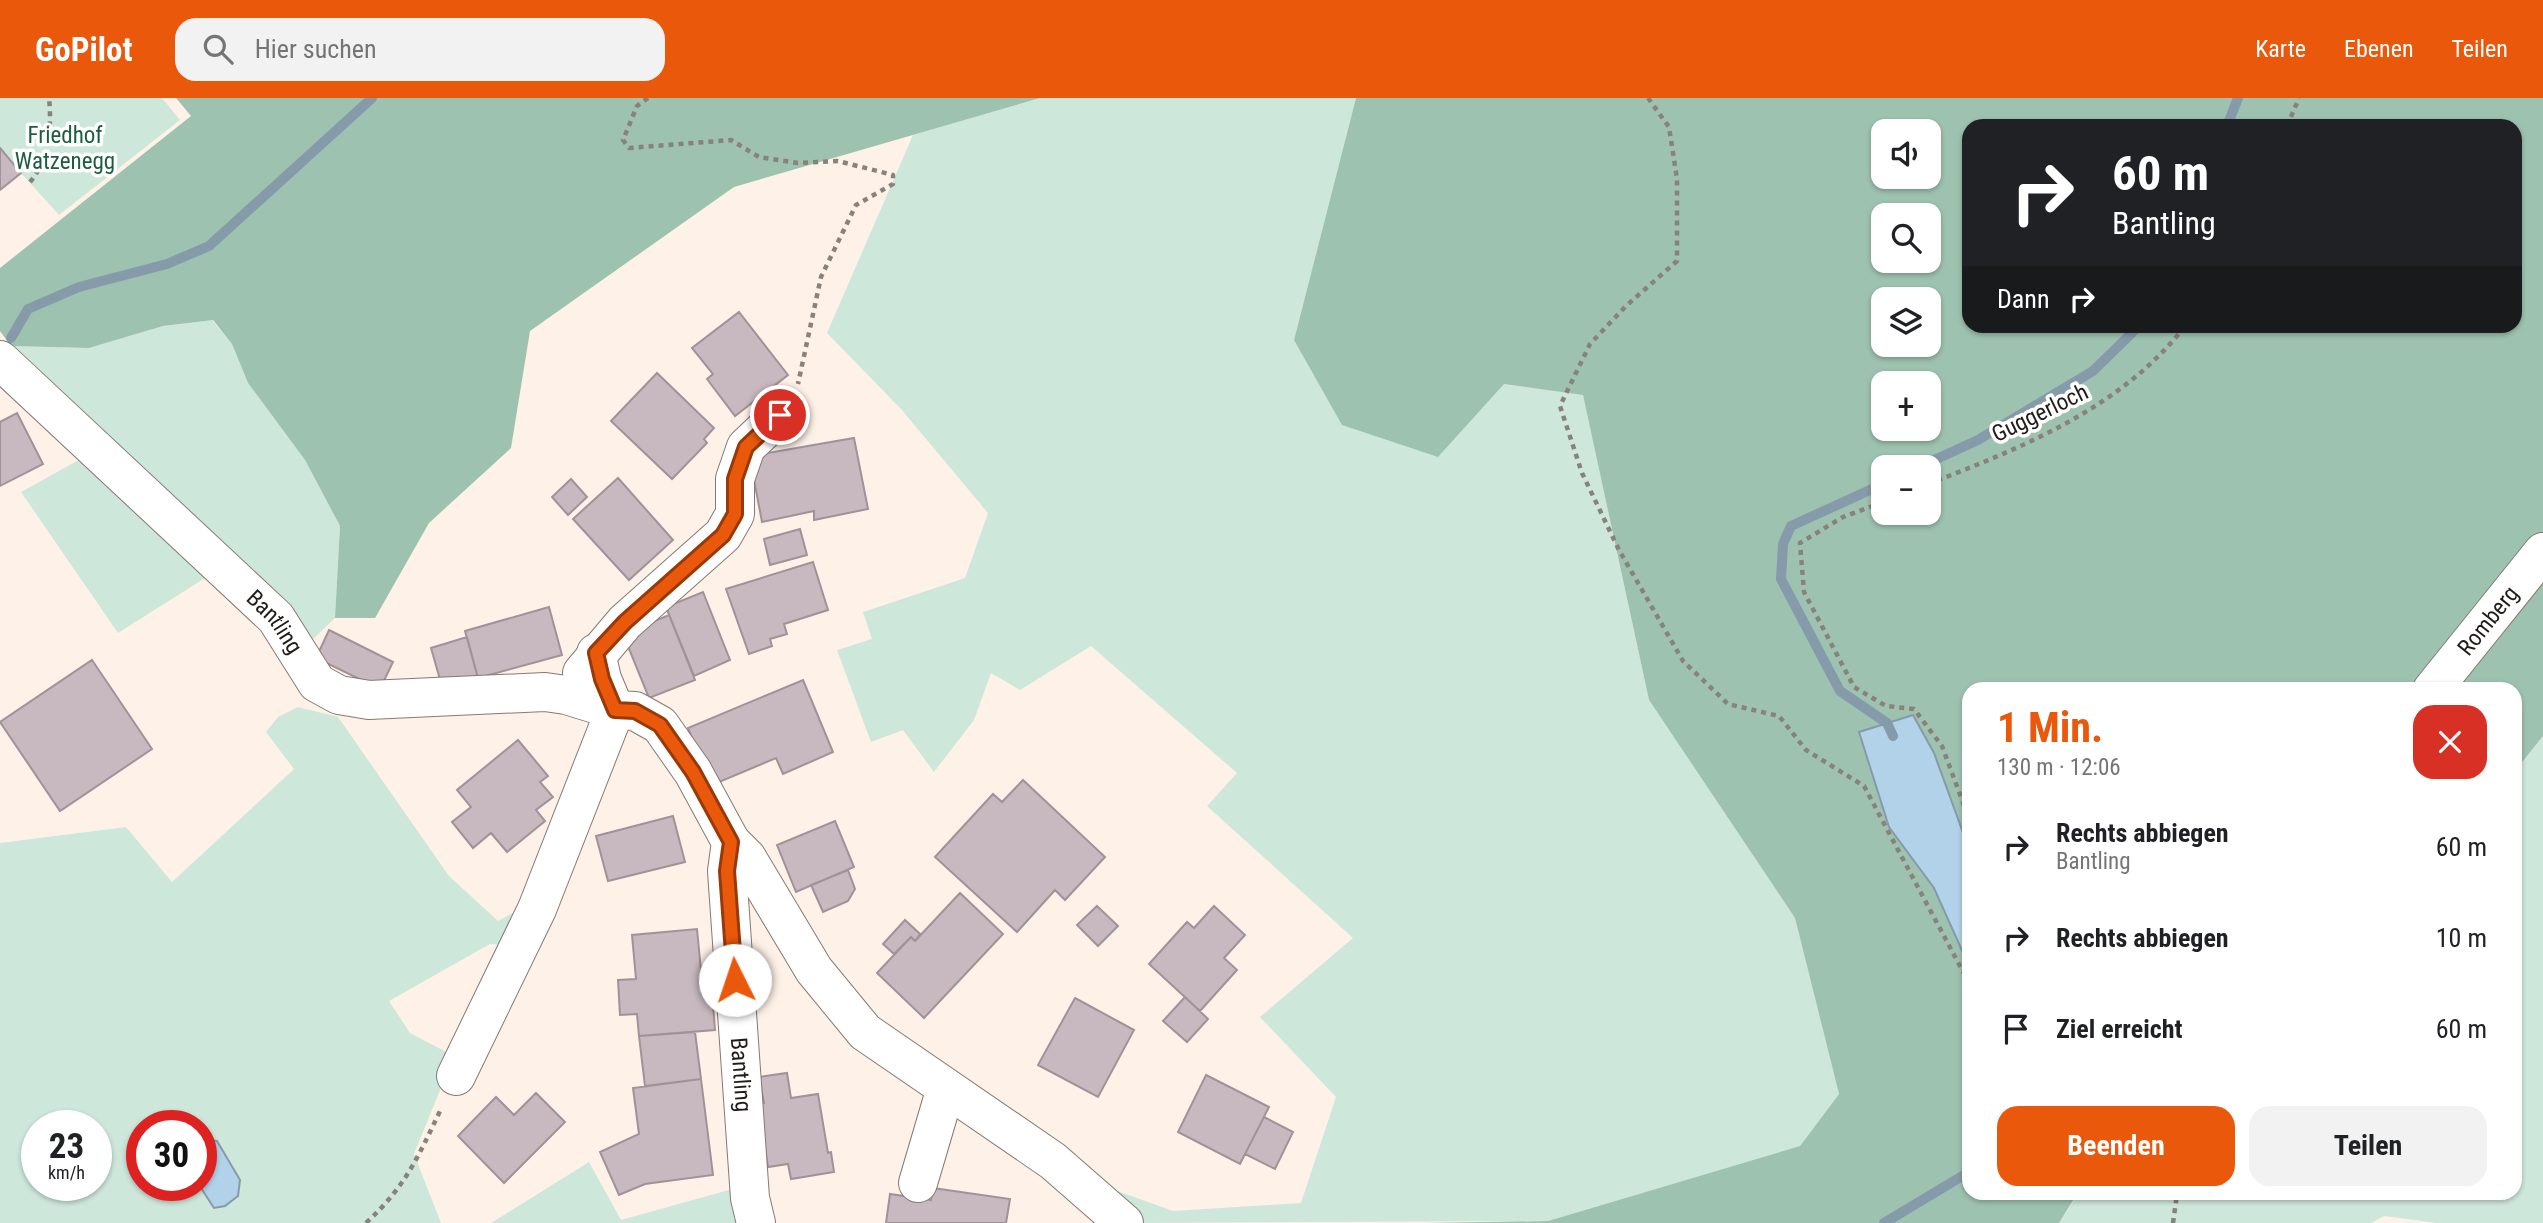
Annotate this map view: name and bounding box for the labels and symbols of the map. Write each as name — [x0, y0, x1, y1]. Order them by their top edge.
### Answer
park label: Friedhof Watzenegg — [15, 122, 115, 175]
street label: Guggerloch — [1987, 378, 2093, 448]
pin — [750, 385, 810, 445]
street label: Romberg — [2452, 580, 2524, 661]
street label: Bantling — [241, 584, 308, 659]
position arrow — [698, 943, 772, 1017]
street label: Bantling — [725, 1037, 757, 1113]
speed limit sign: 30 — [126, 1110, 217, 1201]

